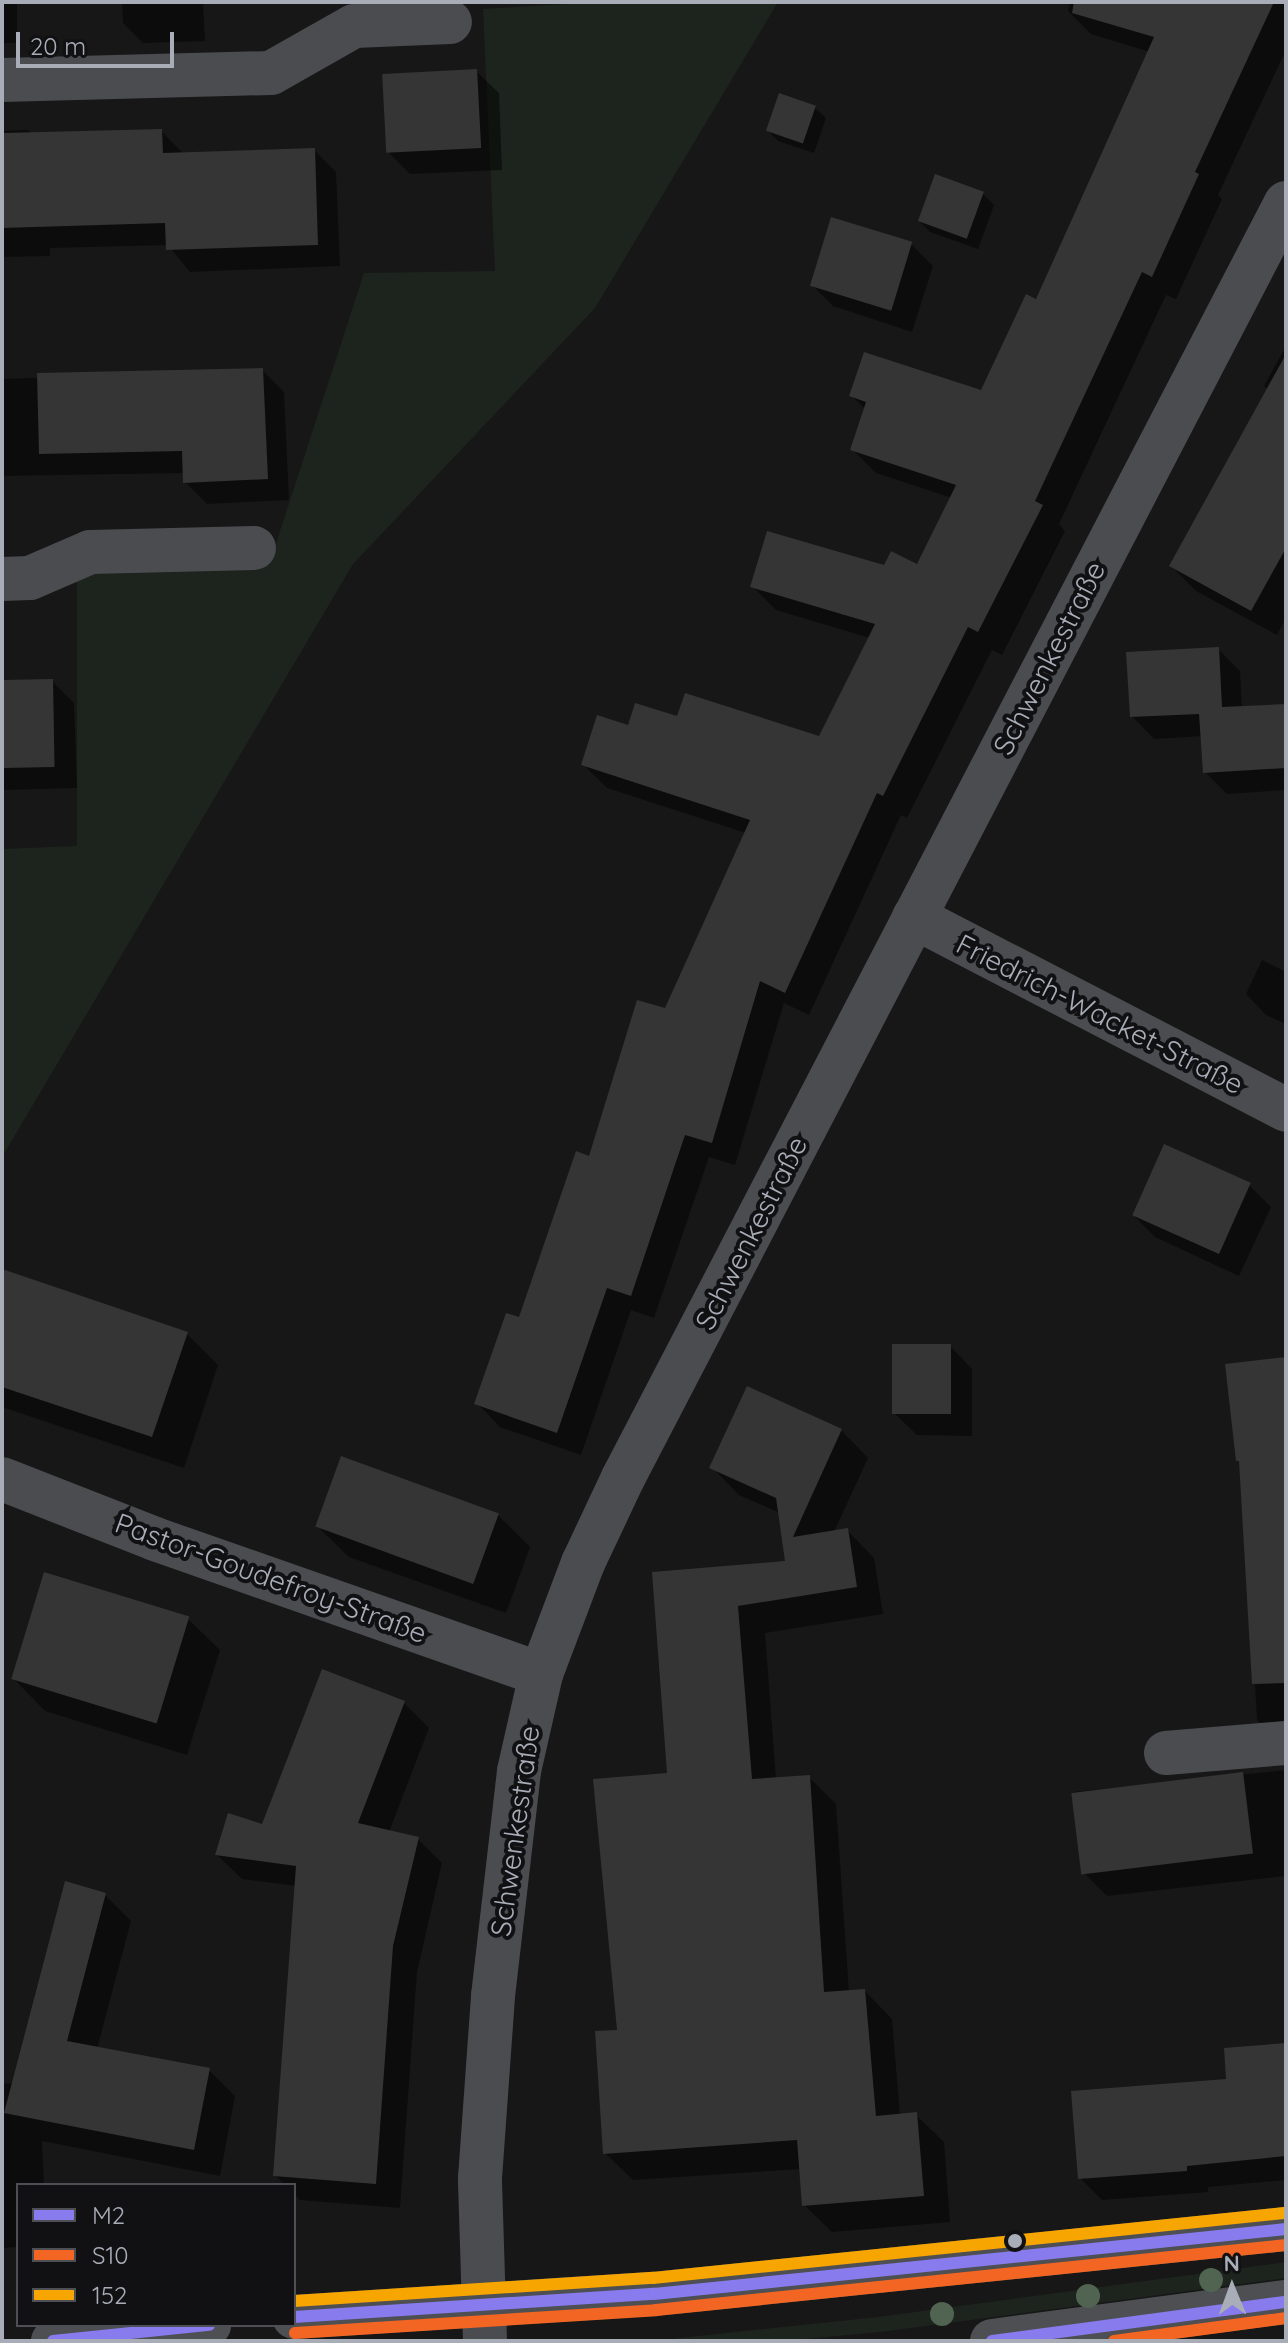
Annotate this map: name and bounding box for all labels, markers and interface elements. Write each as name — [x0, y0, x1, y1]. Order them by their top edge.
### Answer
scale bar — [20, 16, 178, 66]
text: 20 m — [30, 31, 86, 61]
street label: Schwenkestraße — [986, 556, 1112, 760]
street label: Friedrich-Wacket-Straße — [951, 927, 1249, 1101]
street label: Schwenkestraße — [688, 1131, 814, 1335]
street label: Pastor-Goudefroy-Straße — [111, 1506, 431, 1650]
street label: Schwenkestraße — [484, 1724, 546, 1938]
legend — [16, 2183, 296, 2327]
text: M2 — [92, 2200, 125, 2230]
unlabelled marker — [1007, 2233, 1023, 2249]
text: S10 — [92, 2240, 129, 2270]
north arrow — [1192, 2247, 1272, 2327]
text: N — [1223, 2249, 1240, 2277]
text: 152 — [92, 2280, 127, 2310]

